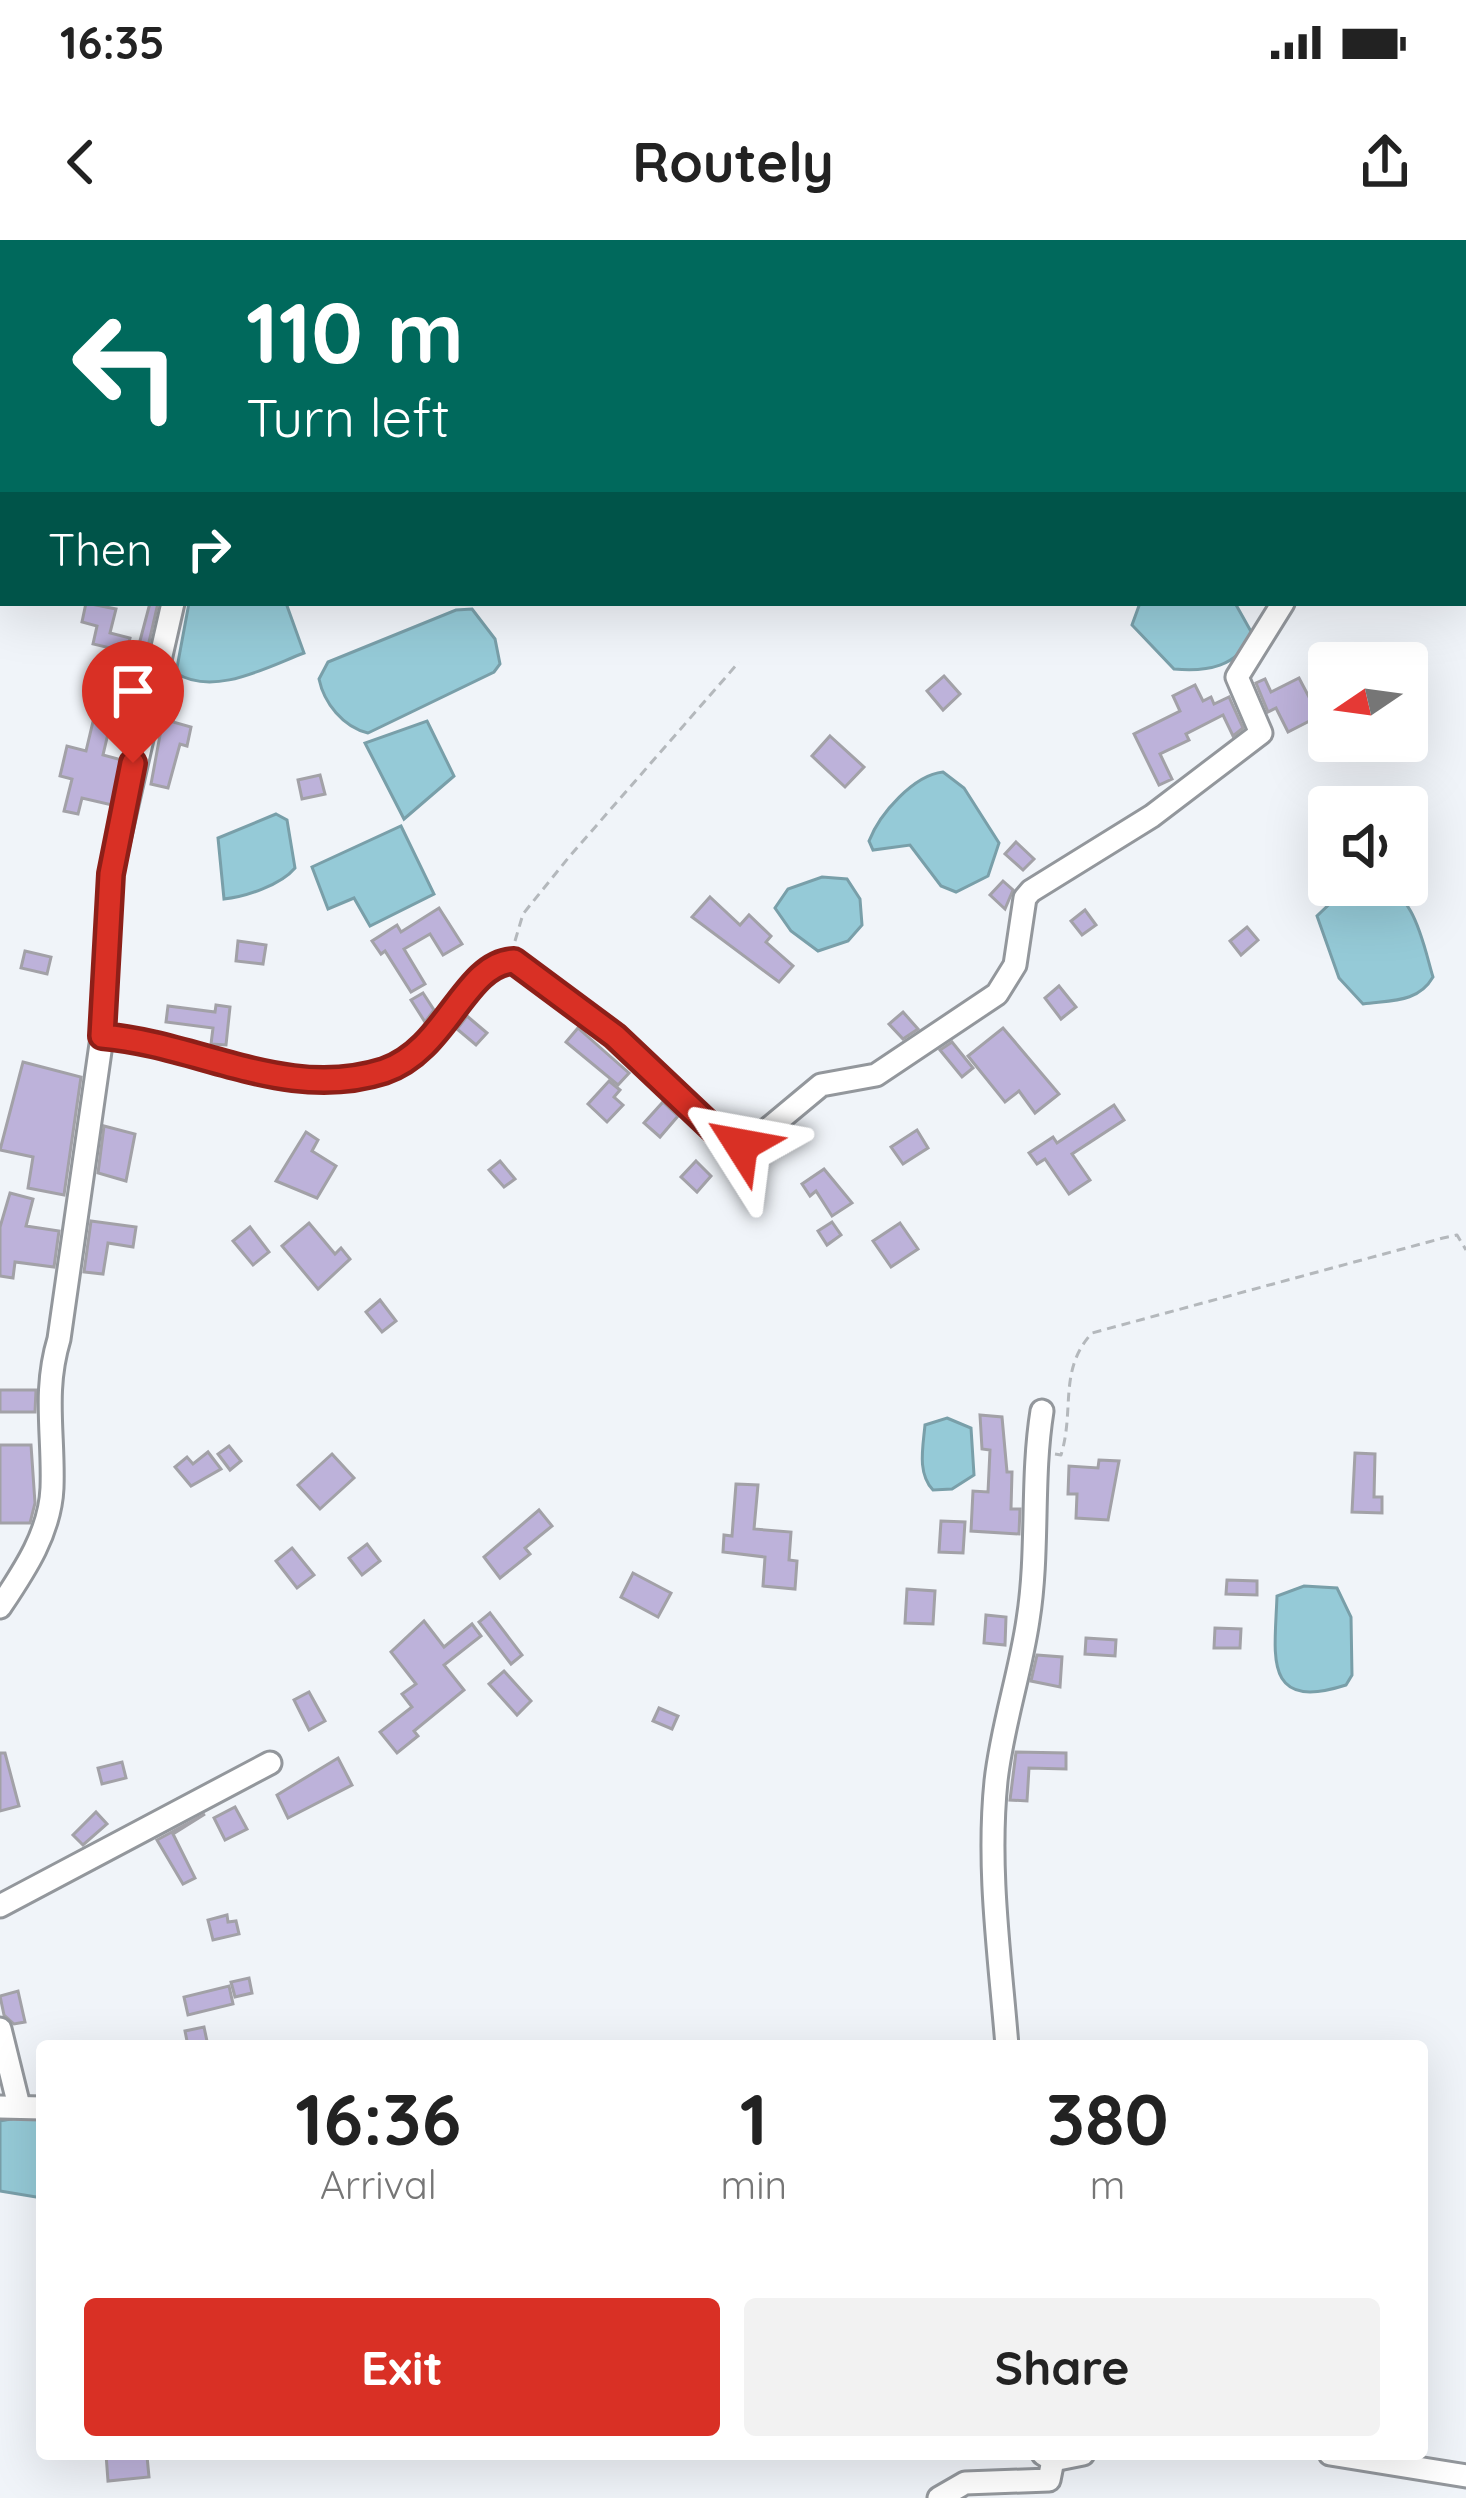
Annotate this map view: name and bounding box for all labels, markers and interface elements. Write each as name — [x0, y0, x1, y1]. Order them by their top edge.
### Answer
text: 16:35 — [60, 14, 165, 70]
text: Routely — [632, 128, 834, 196]
icon: back — [48, 129, 114, 195]
icon: share — [1352, 129, 1418, 195]
text: 110 m — [246, 279, 464, 384]
icon: left — [48, 288, 204, 444]
text: Turn left — [246, 383, 450, 451]
icon: right — [176, 516, 242, 582]
text: Then — [48, 521, 152, 577]
pin — [82, 640, 184, 763]
north arrow — [1308, 642, 1428, 762]
map controls — [1308, 642, 1428, 906]
icon: arrive — [100, 658, 166, 724]
button: sound — [1308, 786, 1428, 906]
position arrow — [678, 1082, 804, 1208]
text: 16:36 — [295, 2073, 461, 2163]
text: 1 — [740, 2073, 768, 2163]
text: 380 — [1046, 2073, 1169, 2163]
text: Arrival — [320, 2160, 437, 2209]
text: min — [721, 2160, 787, 2209]
text: m — [1090, 2160, 1125, 2209]
button: Exit — [84, 2298, 720, 2436]
button: Share — [744, 2298, 1380, 2436]

